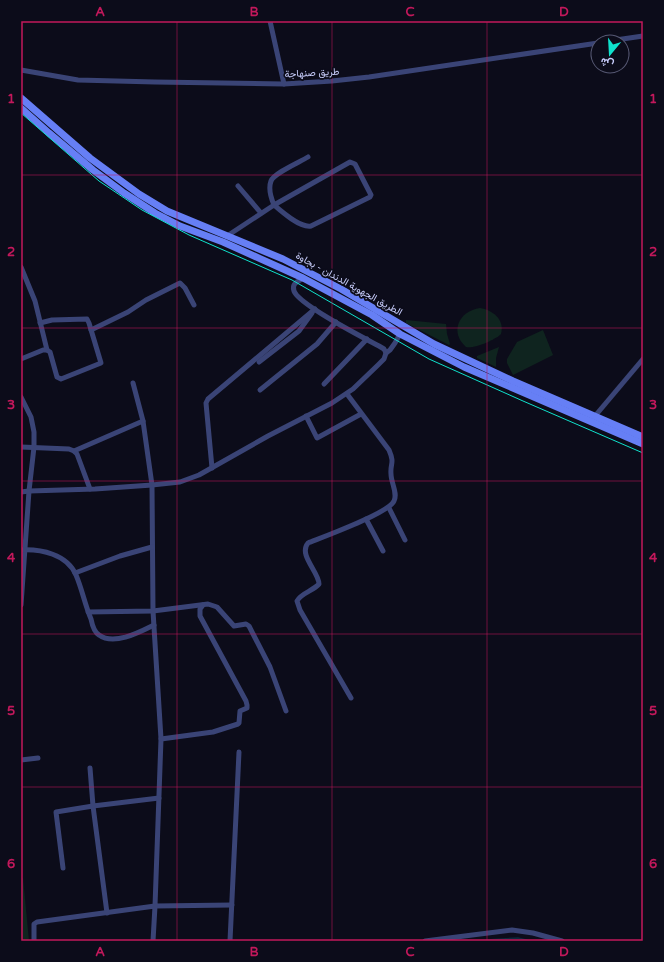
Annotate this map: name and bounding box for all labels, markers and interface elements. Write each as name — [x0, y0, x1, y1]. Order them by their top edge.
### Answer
text: A — [95, 4, 105, 20]
text: B — [249, 4, 259, 20]
text: C — [405, 4, 415, 20]
text: D — [559, 4, 569, 20]
north arrow — [590, 34, 630, 74]
text: ش — [599, 55, 615, 71]
street label: طريق صنهاجة — [284, 66, 340, 80]
text: 1 — [7, 91, 15, 107]
text: 1 — [649, 91, 657, 107]
text: 2 — [7, 244, 15, 260]
text: 2 — [649, 244, 657, 260]
street label: الطريق الجهوية الدندان - بجاوة — [294, 250, 404, 318]
text: 3 — [7, 397, 15, 413]
text: 3 — [649, 397, 657, 413]
text: 4 — [7, 550, 16, 566]
text: 4 — [649, 550, 658, 566]
text: 5 — [7, 703, 15, 719]
text: 5 — [649, 703, 657, 719]
text: 6 — [7, 856, 15, 872]
text: 6 — [649, 856, 657, 872]
text: A — [95, 944, 105, 960]
text: B — [249, 944, 259, 960]
text: C — [405, 944, 415, 960]
text: D — [559, 944, 569, 960]

